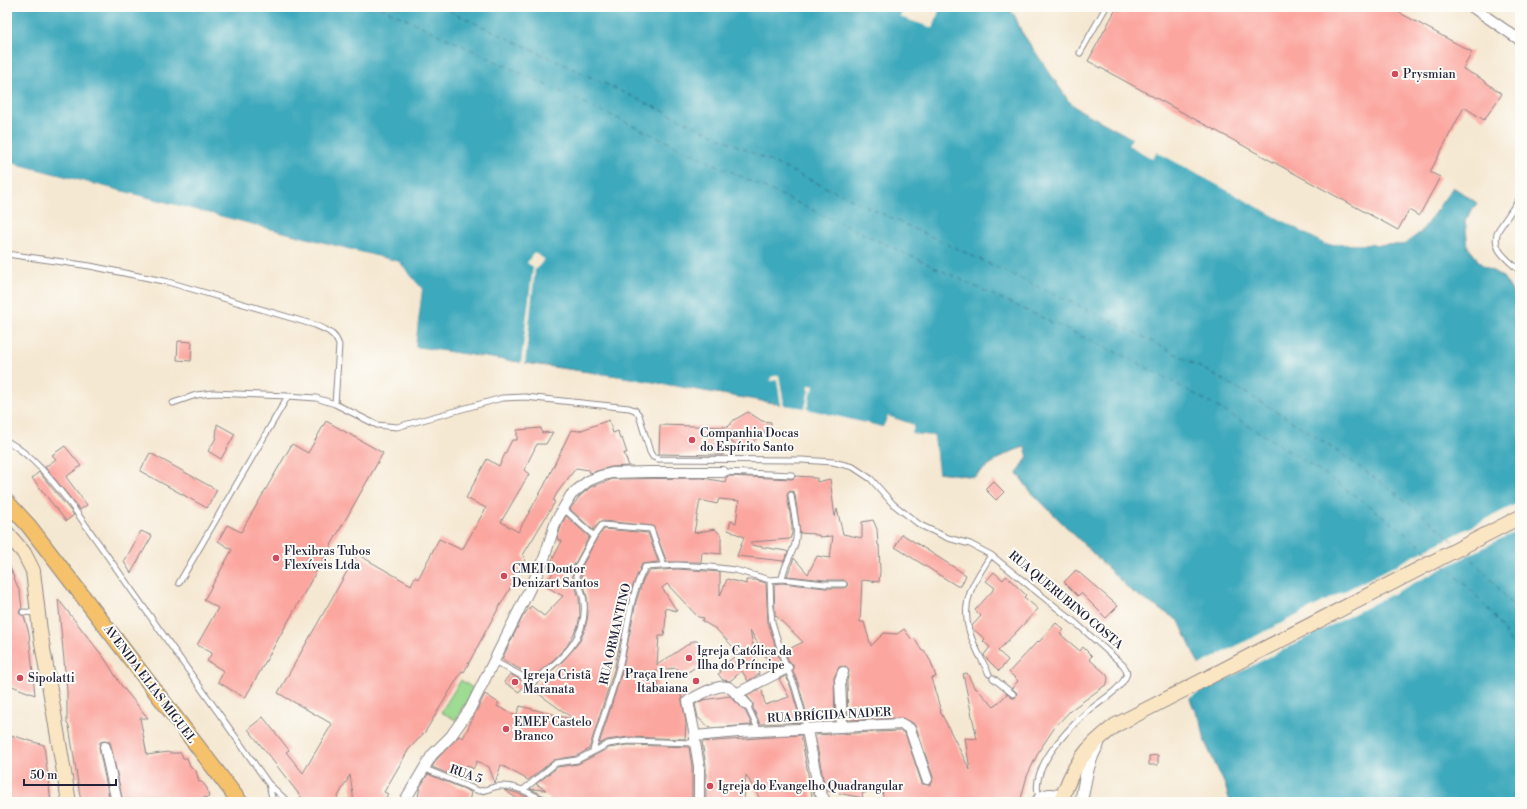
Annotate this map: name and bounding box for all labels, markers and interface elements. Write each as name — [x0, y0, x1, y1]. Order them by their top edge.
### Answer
place label: Prysmian — [1403, 67, 1456, 82]
marker: Prysmian — [1390, 69, 1400, 79]
place label: Companhia Docas do Espírito Santo — [700, 426, 799, 455]
marker: Companhia Docas do Espírito Santo — [687, 435, 697, 445]
place label: Flexibras Tubos Flexíveis Ltda — [284, 544, 370, 573]
street label: RUA QUERUBINO COSTA — [1006, 548, 1126, 653]
marker: Flexibras Tubos Flexíveis Ltda — [271, 553, 281, 563]
place label: CMEI Doutor Denizart Santos — [512, 562, 599, 591]
marker: CMEI Doutor Denizart Santos — [499, 571, 509, 581]
street label: RUA ORMANTINO — [597, 582, 634, 686]
street label: AVENIDA ELIAS MIGUEL — [100, 621, 199, 746]
place label: Igreja Católica da Ilha do Príncipe — [697, 644, 793, 673]
marker: Igreja Católica da Ilha do Príncipe — [684, 653, 694, 663]
place label: Praça Irene Itabaiana — [625, 667, 689, 696]
place label: Igreja Cristã Maranata — [523, 668, 592, 697]
place label: Sipolatti — [28, 671, 75, 686]
marker: Sipolatti — [15, 673, 25, 683]
marker: Praça Irene Itabaiana — [691, 676, 701, 686]
marker: Igreja Cristã Maranata — [510, 677, 520, 687]
street label: RUA BRÍGIDA NADER — [767, 703, 892, 726]
place label: EMEF Castelo Branco — [513, 715, 592, 744]
marker: EMEF Castelo Branco — [501, 724, 511, 734]
scale bar — [24, 761, 116, 787]
street label: RUA 5 — [447, 762, 485, 787]
text: 50 m — [30, 768, 58, 783]
place label: Igreja do Evangelho Quadrangular — [718, 779, 903, 794]
marker: Igreja do Evangelho Quadrangular — [705, 781, 715, 791]

